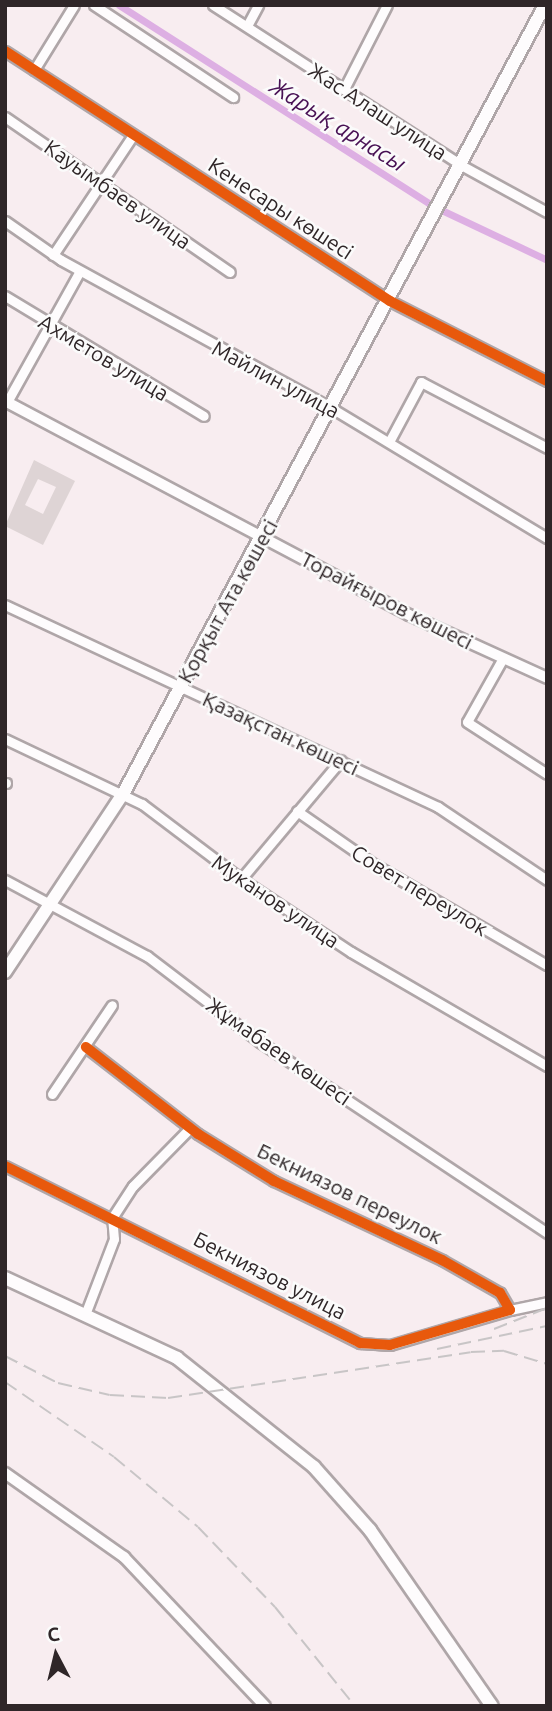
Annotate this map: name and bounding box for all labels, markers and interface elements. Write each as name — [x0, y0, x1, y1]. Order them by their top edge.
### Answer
street label: Жас Алаш улица — [304, 57, 452, 165]
water label: Жарық арнасы — [265, 72, 411, 178]
street label: Кауымбаев улица — [40, 134, 196, 254]
street label: Кенесары көшесі — [204, 152, 358, 264]
street label: Ахметов улица — [34, 308, 174, 406]
street label: Майлин улица — [208, 335, 344, 423]
street label: Қорқыт Ата көшесі — [172, 515, 282, 687]
street label: Торайғыров көшесі — [297, 546, 477, 654]
street label: Қазақстан көшесі — [199, 686, 363, 780]
street label: Совет переулок — [347, 839, 493, 941]
street label: Муканов улица — [207, 849, 345, 953]
street label: Жұмабаев көшесі — [202, 992, 356, 1110]
street label: Бекниязов переулок — [253, 1137, 447, 1249]
street label: Бекниязов улица — [190, 1226, 350, 1324]
north arrow — [21, 1620, 91, 1690]
text: С — [46, 1622, 61, 1646]

